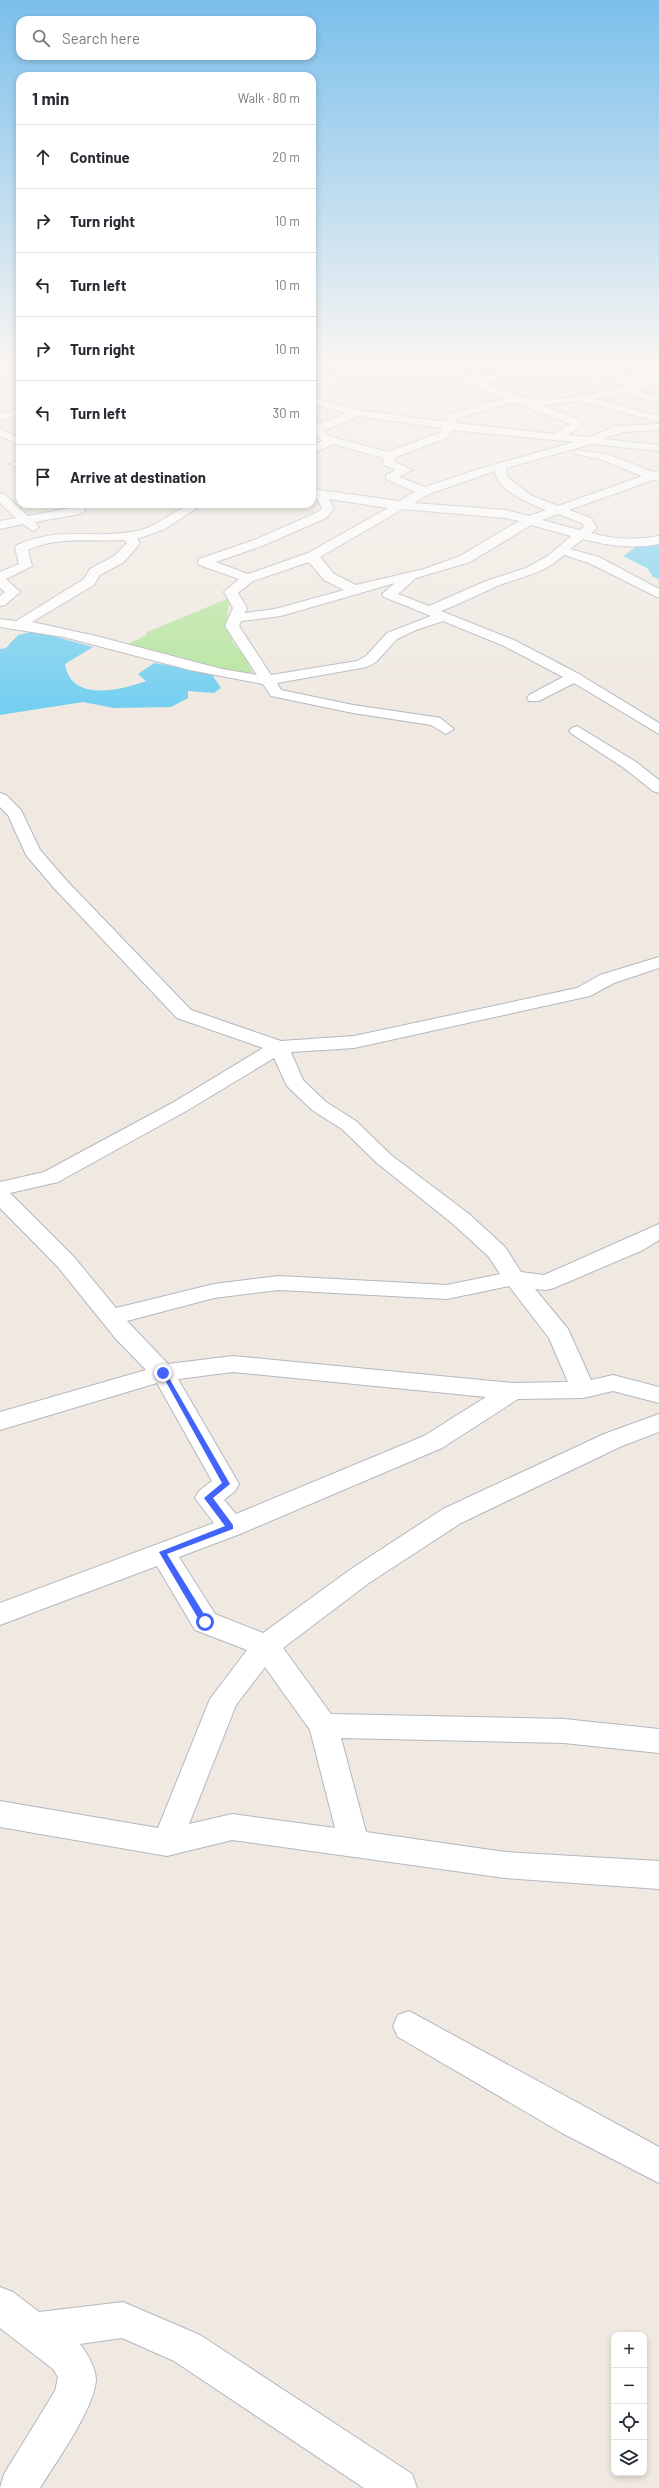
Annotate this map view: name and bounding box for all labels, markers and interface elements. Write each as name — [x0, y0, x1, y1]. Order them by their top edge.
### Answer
search box — [16, 16, 316, 60]
icon: search — [30, 27, 52, 49]
text: Search here — [62, 29, 140, 47]
text: 1 min — [32, 88, 69, 108]
text: Walk · 80 m — [238, 90, 300, 106]
icon: ahead — [32, 146, 54, 168]
text: Continue — [70, 148, 130, 166]
text: 20 m — [272, 149, 300, 165]
icon: right — [32, 210, 54, 232]
text: Turn right — [70, 212, 135, 230]
text: 10 m — [275, 213, 300, 229]
icon: left — [32, 274, 54, 296]
text: Turn left — [70, 276, 126, 294]
text: 10 m — [275, 277, 300, 293]
icon: right — [32, 338, 54, 360]
text: Turn right — [70, 340, 135, 358]
text: 10 m — [275, 341, 300, 357]
icon: left — [32, 402, 54, 424]
text: Turn left — [70, 404, 126, 422]
text: 30 m — [273, 405, 300, 421]
icon: arrive — [32, 466, 54, 488]
text: Arrive at destination — [70, 468, 206, 486]
route end — [154, 1364, 172, 1382]
route start — [196, 1613, 214, 1631]
map controls — [611, 2332, 647, 2476]
button: + — [611, 2332, 647, 2368]
button: − — [611, 2368, 647, 2404]
button: locate — [611, 2404, 647, 2440]
button: layers — [611, 2440, 647, 2476]

